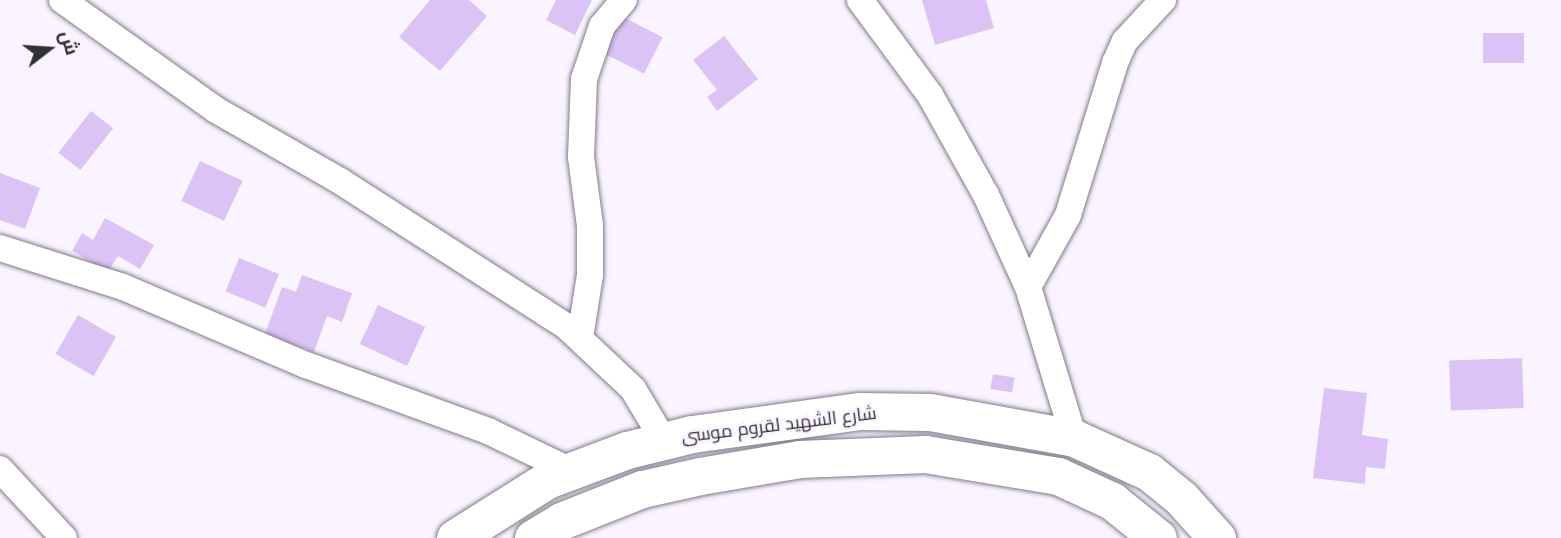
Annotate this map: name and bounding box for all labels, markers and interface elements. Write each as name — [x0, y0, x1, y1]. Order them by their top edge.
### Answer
north arrow — [14, 14, 84, 84]
text: ش — [55, 28, 84, 58]
street label: شارع الشهيد لقروم موسى — [680, 402, 878, 448]

